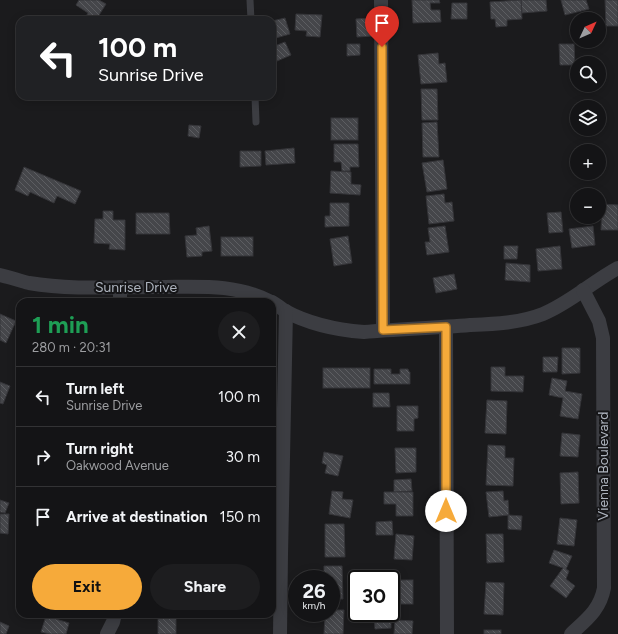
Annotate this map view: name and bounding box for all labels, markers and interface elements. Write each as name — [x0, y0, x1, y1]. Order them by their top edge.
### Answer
pin — [365, 6, 399, 47]
icon: arrive — [371, 12, 393, 34]
north arrow — [570, 12, 606, 48]
map controls — [570, 12, 606, 224]
text: 100 m — [98, 30, 177, 64]
icon: left — [32, 32, 84, 84]
button: search — [570, 56, 606, 92]
text: Sunrise Drive — [98, 64, 204, 86]
button: layers — [570, 100, 606, 136]
button: + — [570, 144, 606, 180]
button: − — [570, 188, 606, 224]
street label: Sunrise Drive — [95, 279, 177, 296]
text: 1 min — [32, 310, 89, 339]
button: close — [218, 311, 260, 353]
text: 280 m · 20:31 — [32, 340, 111, 355]
text: Turn left — [66, 380, 124, 398]
icon: left — [32, 386, 54, 408]
text: 100 m — [218, 388, 260, 406]
text: Sunrise Drive — [66, 398, 142, 413]
street label: Vienna Boulevard — [595, 411, 612, 521]
text: Turn right — [66, 440, 134, 458]
icon: right — [32, 446, 54, 468]
text: 30 m — [226, 448, 260, 466]
text: Oakwood Avenue — [66, 458, 169, 473]
position arrow — [425, 490, 467, 532]
icon: arrive — [32, 506, 54, 528]
text: Arrive at destination — [66, 508, 207, 526]
text: 150 m — [219, 508, 260, 526]
button: Exit — [32, 564, 142, 610]
button: Share — [150, 564, 260, 610]
speed limit sign: 30 — [348, 570, 400, 622]
text: 26 — [302, 579, 326, 603]
text: km/h — [303, 599, 325, 612]

